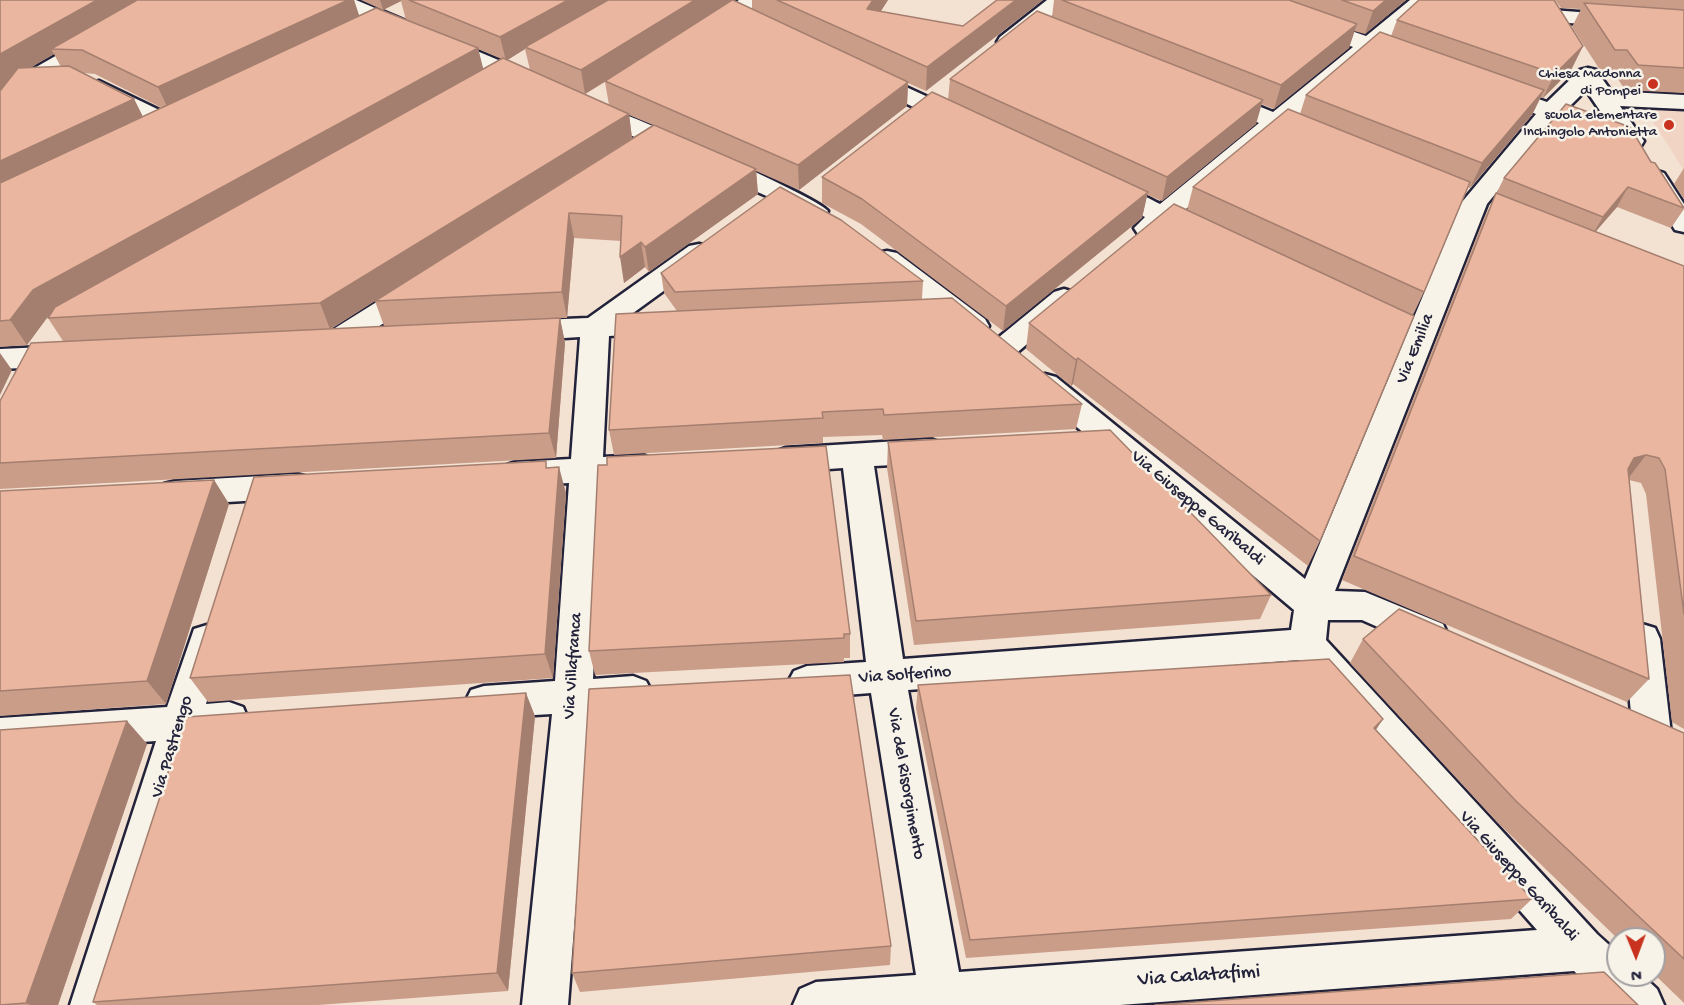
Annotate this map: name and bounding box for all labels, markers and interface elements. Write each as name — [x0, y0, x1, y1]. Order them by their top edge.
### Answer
place label: Chiesa Madonna di Pompei — [1539, 66, 1641, 101]
marker: Chiesa Madonna di Pompei — [1646, 77, 1660, 91]
place label: scuola elementare Inchingolo Antonietta — [1523, 107, 1657, 142]
marker: scuola elementare Inchingolo Antonietta — [1662, 118, 1676, 132]
street label: Via Emilia — [1392, 311, 1440, 387]
street label: Via Giuseppe Garibaldi — [1125, 447, 1269, 571]
street label: Via Villafranca — [560, 612, 588, 720]
street label: Via Solferino — [858, 662, 952, 690]
street label: Via Pastrengo — [147, 693, 199, 801]
street label: Via del Risorgimento — [881, 707, 929, 861]
street label: Via Giuseppe Garibaldi — [1454, 807, 1582, 947]
north arrow — [1606, 927, 1666, 987]
street label: Via Calatafimi — [1137, 960, 1261, 994]
text: N — [1631, 964, 1642, 983]

